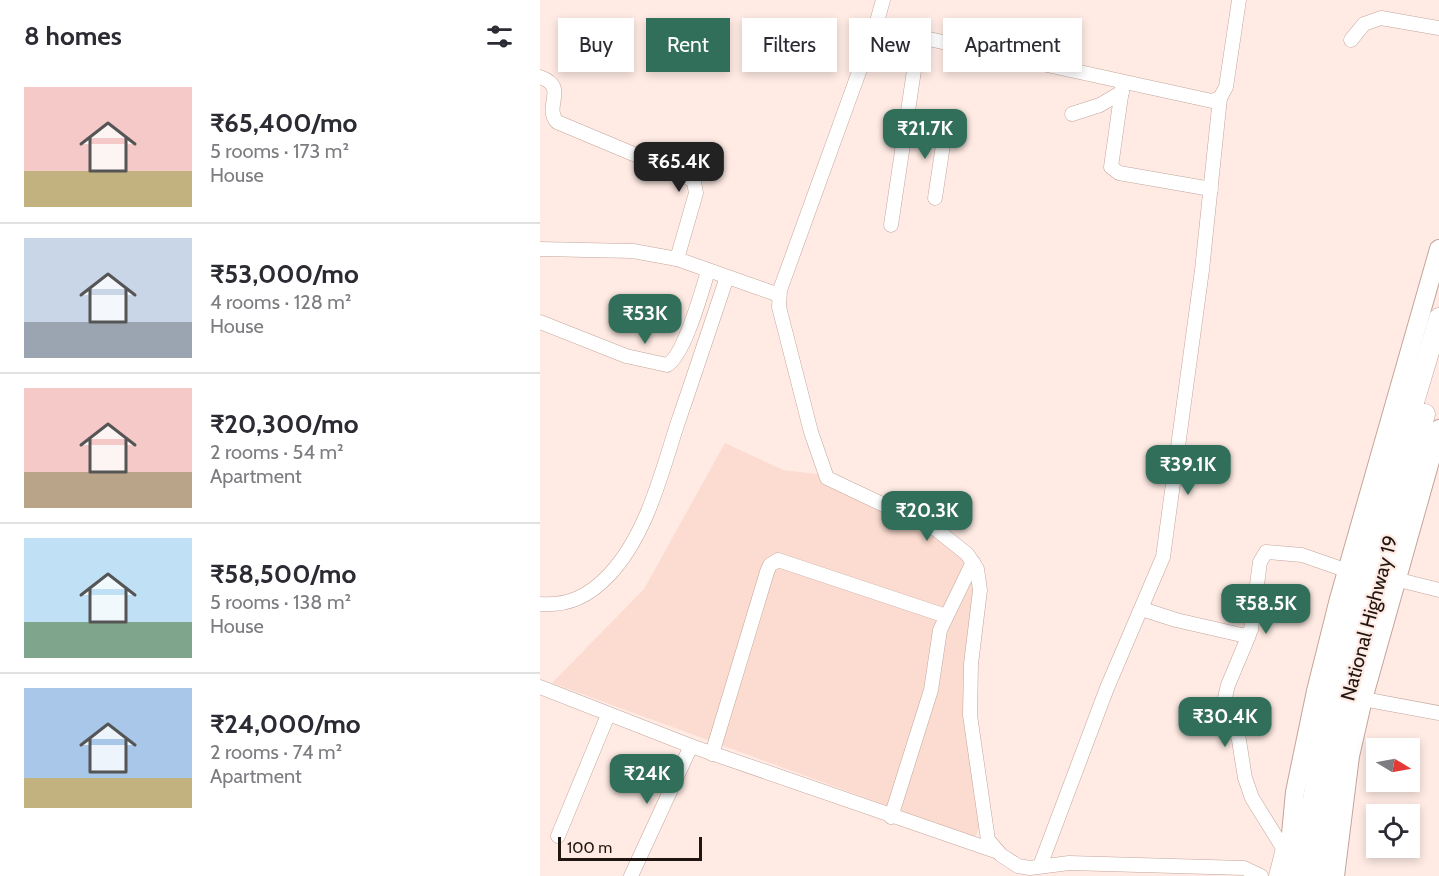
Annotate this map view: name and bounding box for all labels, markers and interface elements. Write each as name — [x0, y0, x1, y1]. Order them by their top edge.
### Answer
chip: Buy — [558, 18, 634, 72]
chip: Rent — [646, 18, 730, 72]
chip: Filters — [742, 18, 837, 72]
chip: New — [849, 18, 931, 72]
chip: Apartment — [943, 18, 1082, 72]
text: 8 homes — [24, 20, 122, 52]
icon: filters — [483, 20, 516, 53]
text: ₹65,400/mo — [210, 107, 357, 139]
pin: ₹21.7K — [876, 109, 974, 160]
icon: home — [72, 111, 144, 183]
text: ₹21.7K — [897, 116, 953, 140]
text: 5 rooms · 173 m² — [210, 139, 349, 163]
pin: ₹65.4K — [630, 142, 728, 193]
text: ₹65.4K — [648, 149, 710, 173]
text: House — [210, 163, 264, 187]
text: ₹53,000/mo — [210, 258, 359, 290]
icon: home — [72, 262, 144, 334]
text: 4 rooms · 128 m² — [210, 290, 352, 314]
pin: ₹53K — [609, 294, 681, 345]
text: ₹53K — [623, 301, 667, 325]
text: House — [210, 314, 264, 338]
text: ₹20,300/mo — [210, 408, 359, 440]
icon: home — [72, 412, 144, 484]
text: 2 rooms · 54 m² — [210, 440, 344, 464]
pin: ₹39.1K — [1139, 445, 1237, 496]
text: ₹39.1K — [1160, 452, 1216, 476]
text: Apartment — [210, 464, 302, 488]
pin: ₹20.3K — [878, 491, 976, 542]
text: ₹20.3K — [895, 498, 959, 522]
street label: National Highway 19 — [1335, 533, 1403, 703]
text: ₹58,500/mo — [210, 558, 356, 590]
icon: home — [72, 562, 144, 634]
pin: ₹58.5K — [1217, 584, 1315, 635]
text: 5 rooms · 138 m² — [210, 590, 351, 614]
text: ₹58.5K — [1235, 591, 1297, 615]
text: House — [210, 614, 264, 638]
pin: ₹30.4K — [1176, 697, 1274, 748]
text: ₹30.4K — [1193, 704, 1257, 728]
text: ₹24,000/mo — [210, 708, 361, 740]
icon: home — [72, 712, 144, 784]
north arrow — [1366, 738, 1420, 792]
map controls — [1366, 738, 1420, 858]
text: 2 rooms · 74 m² — [210, 740, 342, 764]
pin: ₹24K — [611, 754, 683, 805]
text: ₹24K — [624, 761, 670, 785]
text: Apartment — [210, 764, 302, 788]
button: locate — [1366, 804, 1420, 858]
scale bar — [558, 834, 702, 862]
text: 100 m — [567, 838, 612, 857]

